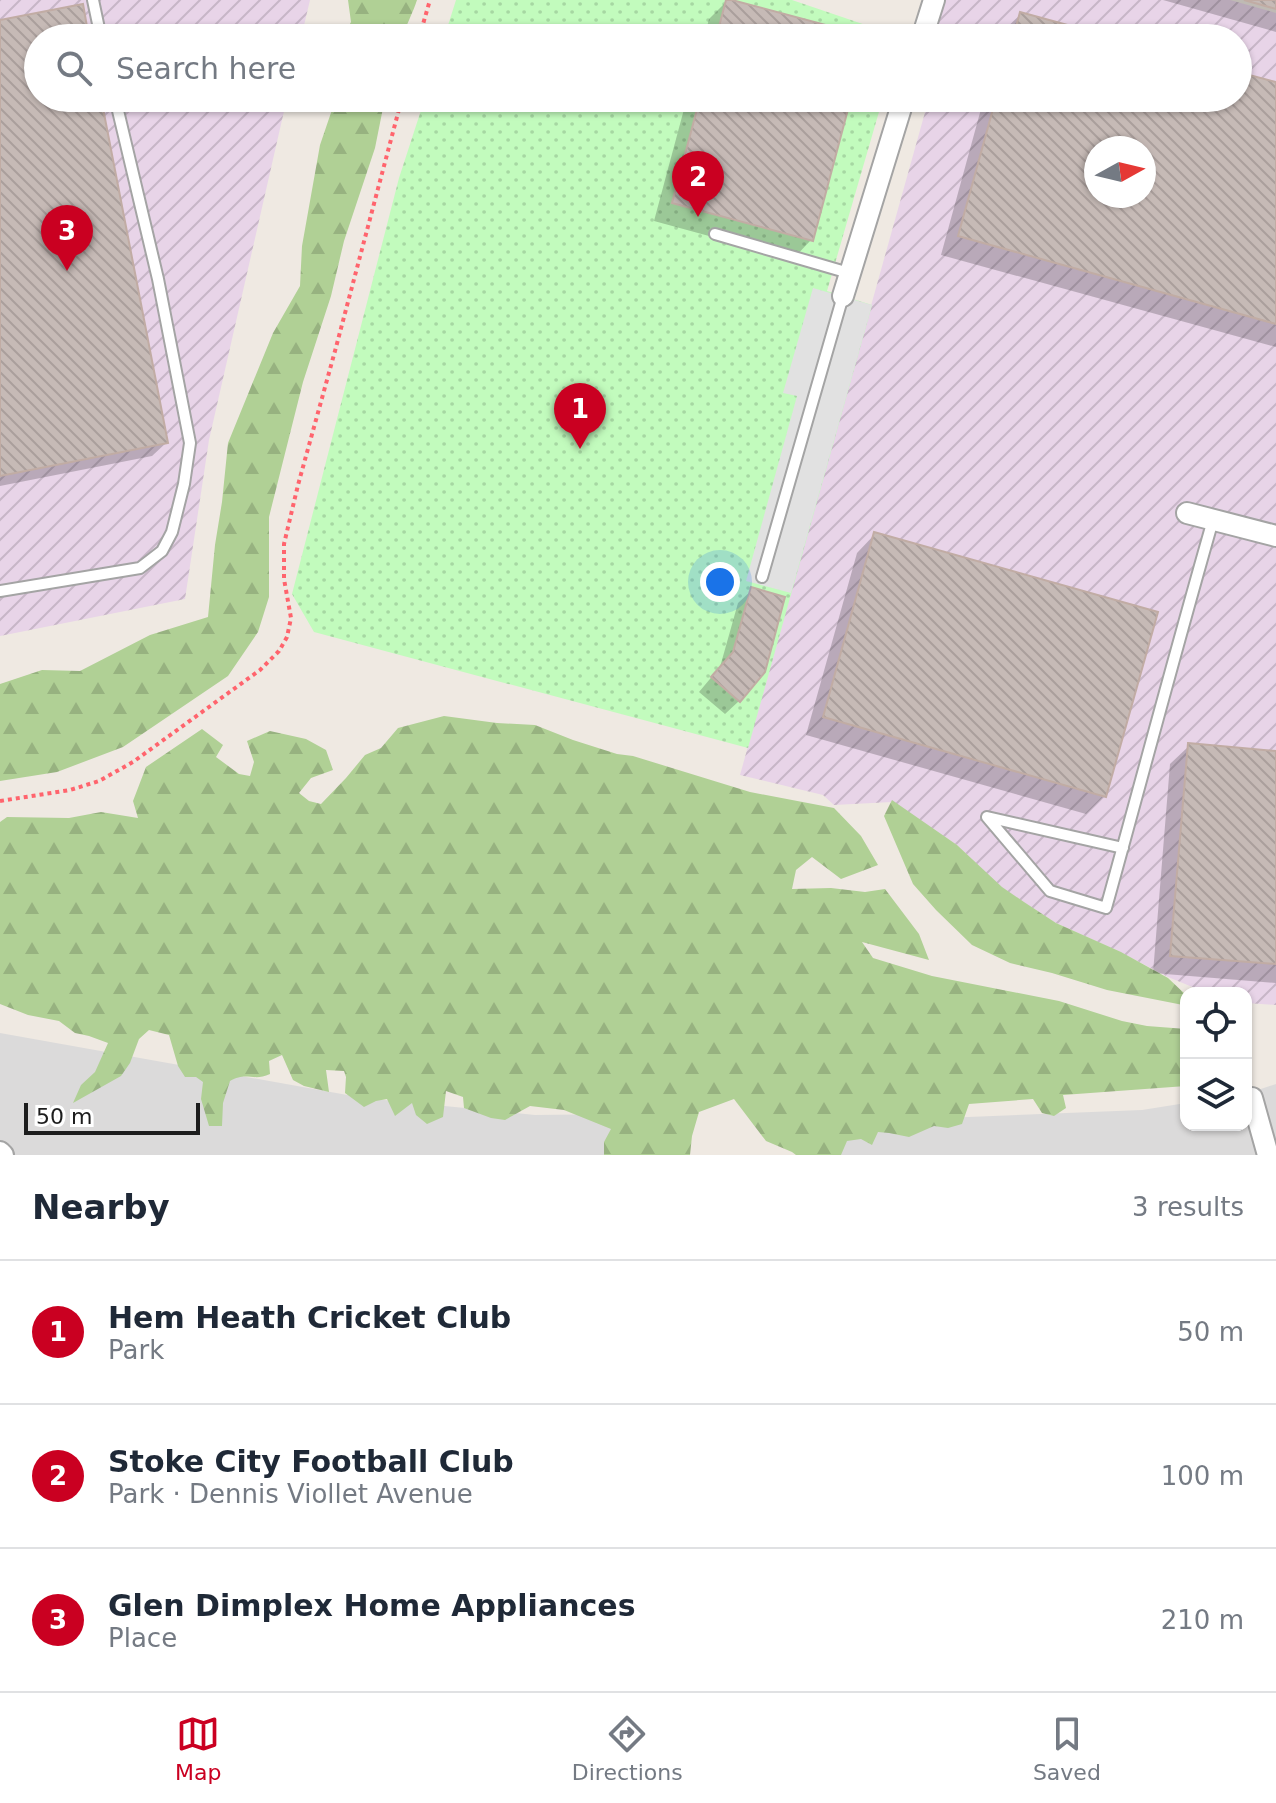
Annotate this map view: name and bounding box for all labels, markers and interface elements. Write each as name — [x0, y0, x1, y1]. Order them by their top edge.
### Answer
search box — [24, 24, 1252, 112]
icon: search — [52, 46, 96, 90]
text: Search here — [116, 51, 296, 86]
north arrow — [1084, 136, 1156, 208]
pin: 2 — [672, 151, 724, 217]
pin: 3 — [41, 205, 93, 271]
pin: 1 — [554, 383, 606, 449]
your location — [700, 562, 740, 602]
map controls — [1180, 987, 1252, 1131]
button: locate — [1180, 987, 1252, 1059]
button: layers — [1180, 1059, 1252, 1131]
scale bar — [24, 1099, 200, 1135]
text: 50 m — [36, 1104, 92, 1129]
text: Nearby — [32, 1187, 170, 1227]
text: 3 results — [1132, 1192, 1244, 1222]
text: Hem Heath Cricket Club — [108, 1300, 511, 1335]
text: 1 — [49, 1317, 67, 1347]
text: 50 m — [1177, 1317, 1244, 1347]
text: Park — [108, 1335, 164, 1365]
text: Stoke City Football Club — [108, 1444, 514, 1479]
text: 2 — [49, 1461, 67, 1491]
text: 100 m — [1161, 1461, 1244, 1491]
text: Park · Dennis Viollet Avenue — [108, 1479, 473, 1509]
text: Glen Dimplex Home Appliances — [108, 1588, 636, 1623]
text: 3 — [49, 1605, 67, 1635]
text: 210 m — [1161, 1605, 1244, 1635]
text: Place — [108, 1623, 177, 1653]
tab: Map — [175, 1712, 222, 1785]
tab: Directions — [572, 1712, 683, 1785]
tab: Saved — [1033, 1712, 1101, 1785]

